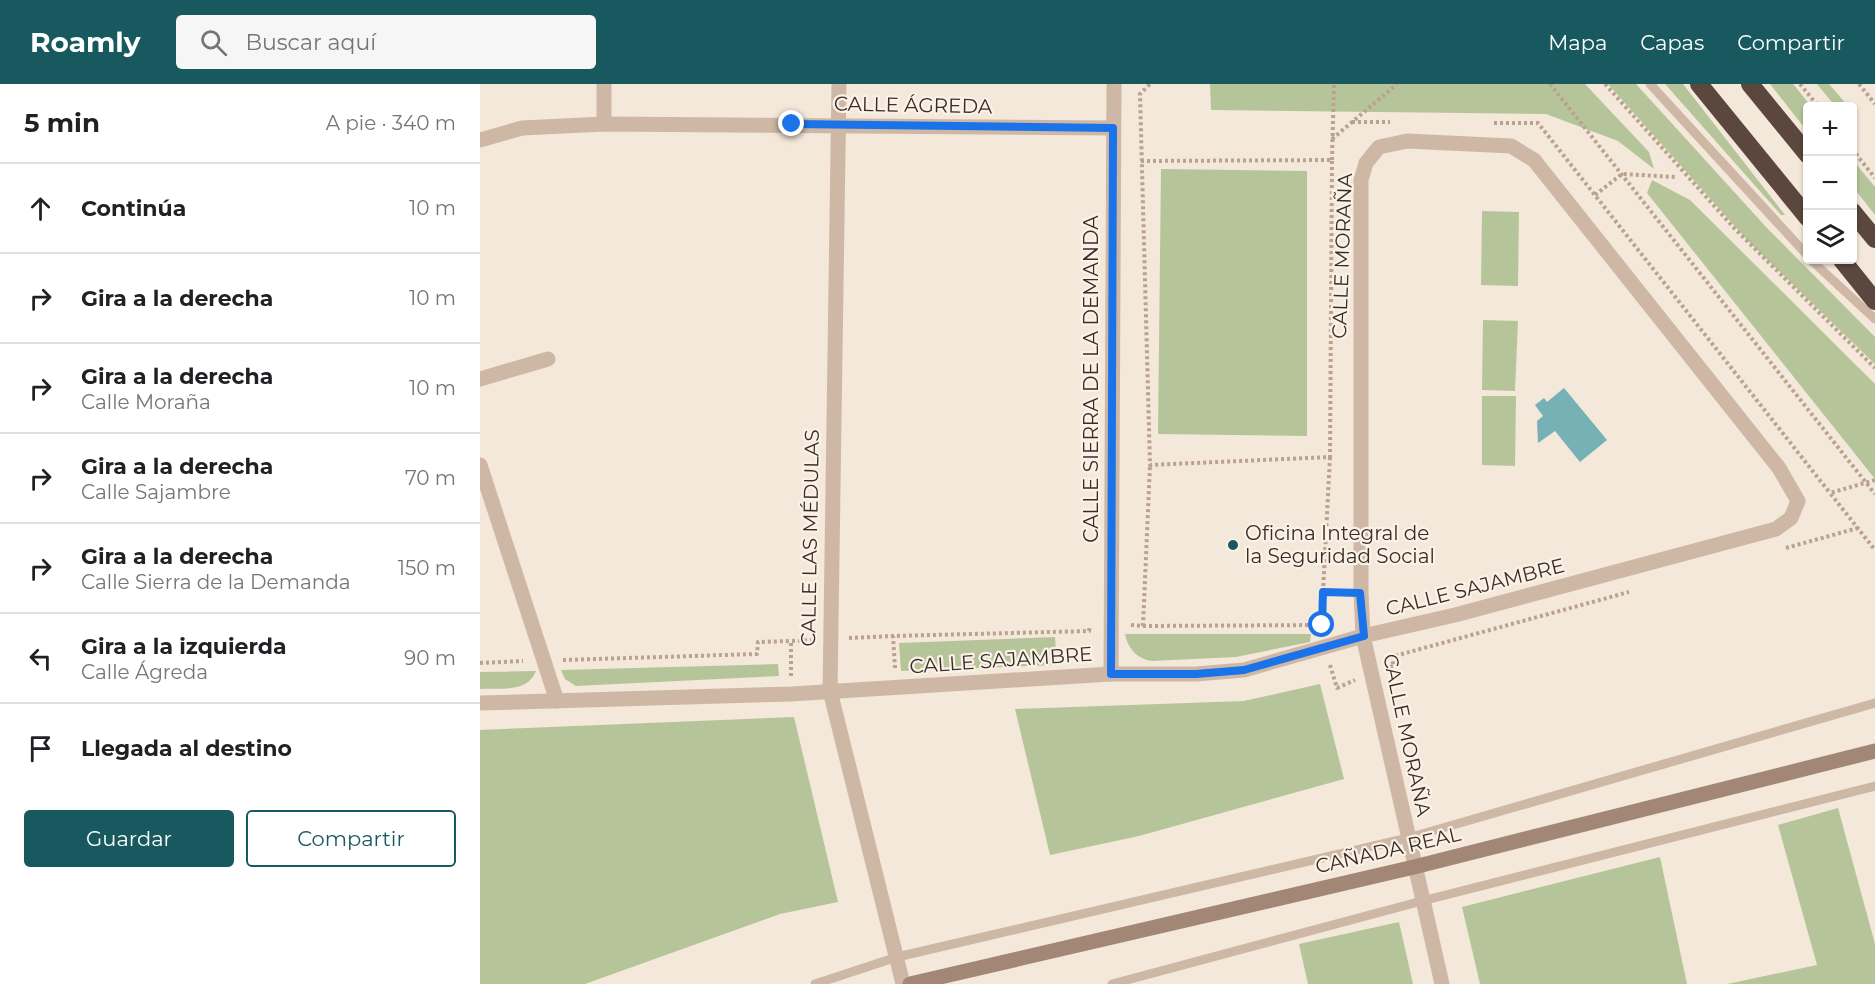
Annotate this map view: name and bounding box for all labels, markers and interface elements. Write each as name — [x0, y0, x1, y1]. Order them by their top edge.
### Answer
search box — [176, 15, 596, 69]
text: Roamly — [30, 25, 140, 59]
icon: search — [197, 26, 230, 59]
text: Buscar aquí — [245, 29, 376, 56]
text: Mapa — [1548, 30, 1607, 55]
text: Capas — [1640, 30, 1704, 55]
text: Compartir — [1737, 30, 1845, 55]
street label: CALLE ÁGREDA — [834, 92, 993, 118]
map controls — [1803, 102, 1857, 264]
button: + — [1803, 102, 1857, 156]
text: 5 min — [24, 107, 100, 139]
route end — [778, 110, 804, 136]
text: A pie · 340 m — [326, 111, 456, 135]
button: − — [1803, 156, 1857, 210]
street label: CALLE MORAÑA — [1327, 172, 1357, 339]
icon: ahead — [24, 192, 57, 225]
text: Continúa — [81, 195, 186, 222]
text: 10 m — [409, 196, 456, 220]
button: layers — [1803, 210, 1857, 264]
street label: CALLE SIERRA DE LA DEMANDA — [1079, 215, 1103, 543]
icon: right — [24, 282, 57, 315]
text: Gira a la derecha — [81, 285, 273, 312]
text: 10 m — [409, 286, 456, 310]
text: Gira a la derecha — [81, 363, 273, 390]
icon: right — [24, 372, 57, 405]
text: 10 m — [409, 376, 456, 400]
text: Calle Moraña — [81, 390, 211, 414]
street label: CALLE LAS MÉDULAS — [796, 429, 824, 647]
text: Gira a la derecha — [81, 453, 273, 480]
icon: right — [24, 462, 57, 495]
text: 70 m — [405, 466, 456, 490]
text: Calle Sajambre — [81, 480, 231, 504]
place label: Oficina Integral de la Seguridad Social — [1245, 521, 1435, 568]
marker: Oficina Integral de la Seguridad Social — [1226, 538, 1240, 552]
text: Gira a la derecha — [81, 543, 273, 570]
icon: right — [24, 552, 57, 585]
street label: CALLE SAJAMBRE — [1383, 553, 1567, 621]
text: 150 m — [398, 556, 456, 580]
text: Calle Sierra de la Demanda — [81, 570, 351, 594]
route start — [1308, 611, 1334, 637]
text: Gira a la izquierda — [81, 633, 287, 660]
icon: left — [24, 642, 57, 675]
street label: CALLE SAJAMBRE — [909, 642, 1093, 678]
text: 90 m — [404, 646, 456, 670]
street label: CALLE MORAÑA — [1378, 651, 1436, 819]
text: Calle Ágreda — [81, 660, 208, 684]
icon: arrive — [24, 732, 57, 765]
text: Llegada al destino — [81, 735, 292, 762]
button: Guardar — [24, 810, 234, 867]
button: Compartir — [246, 810, 456, 867]
street label: CAÑADA REAL — [1313, 822, 1463, 878]

